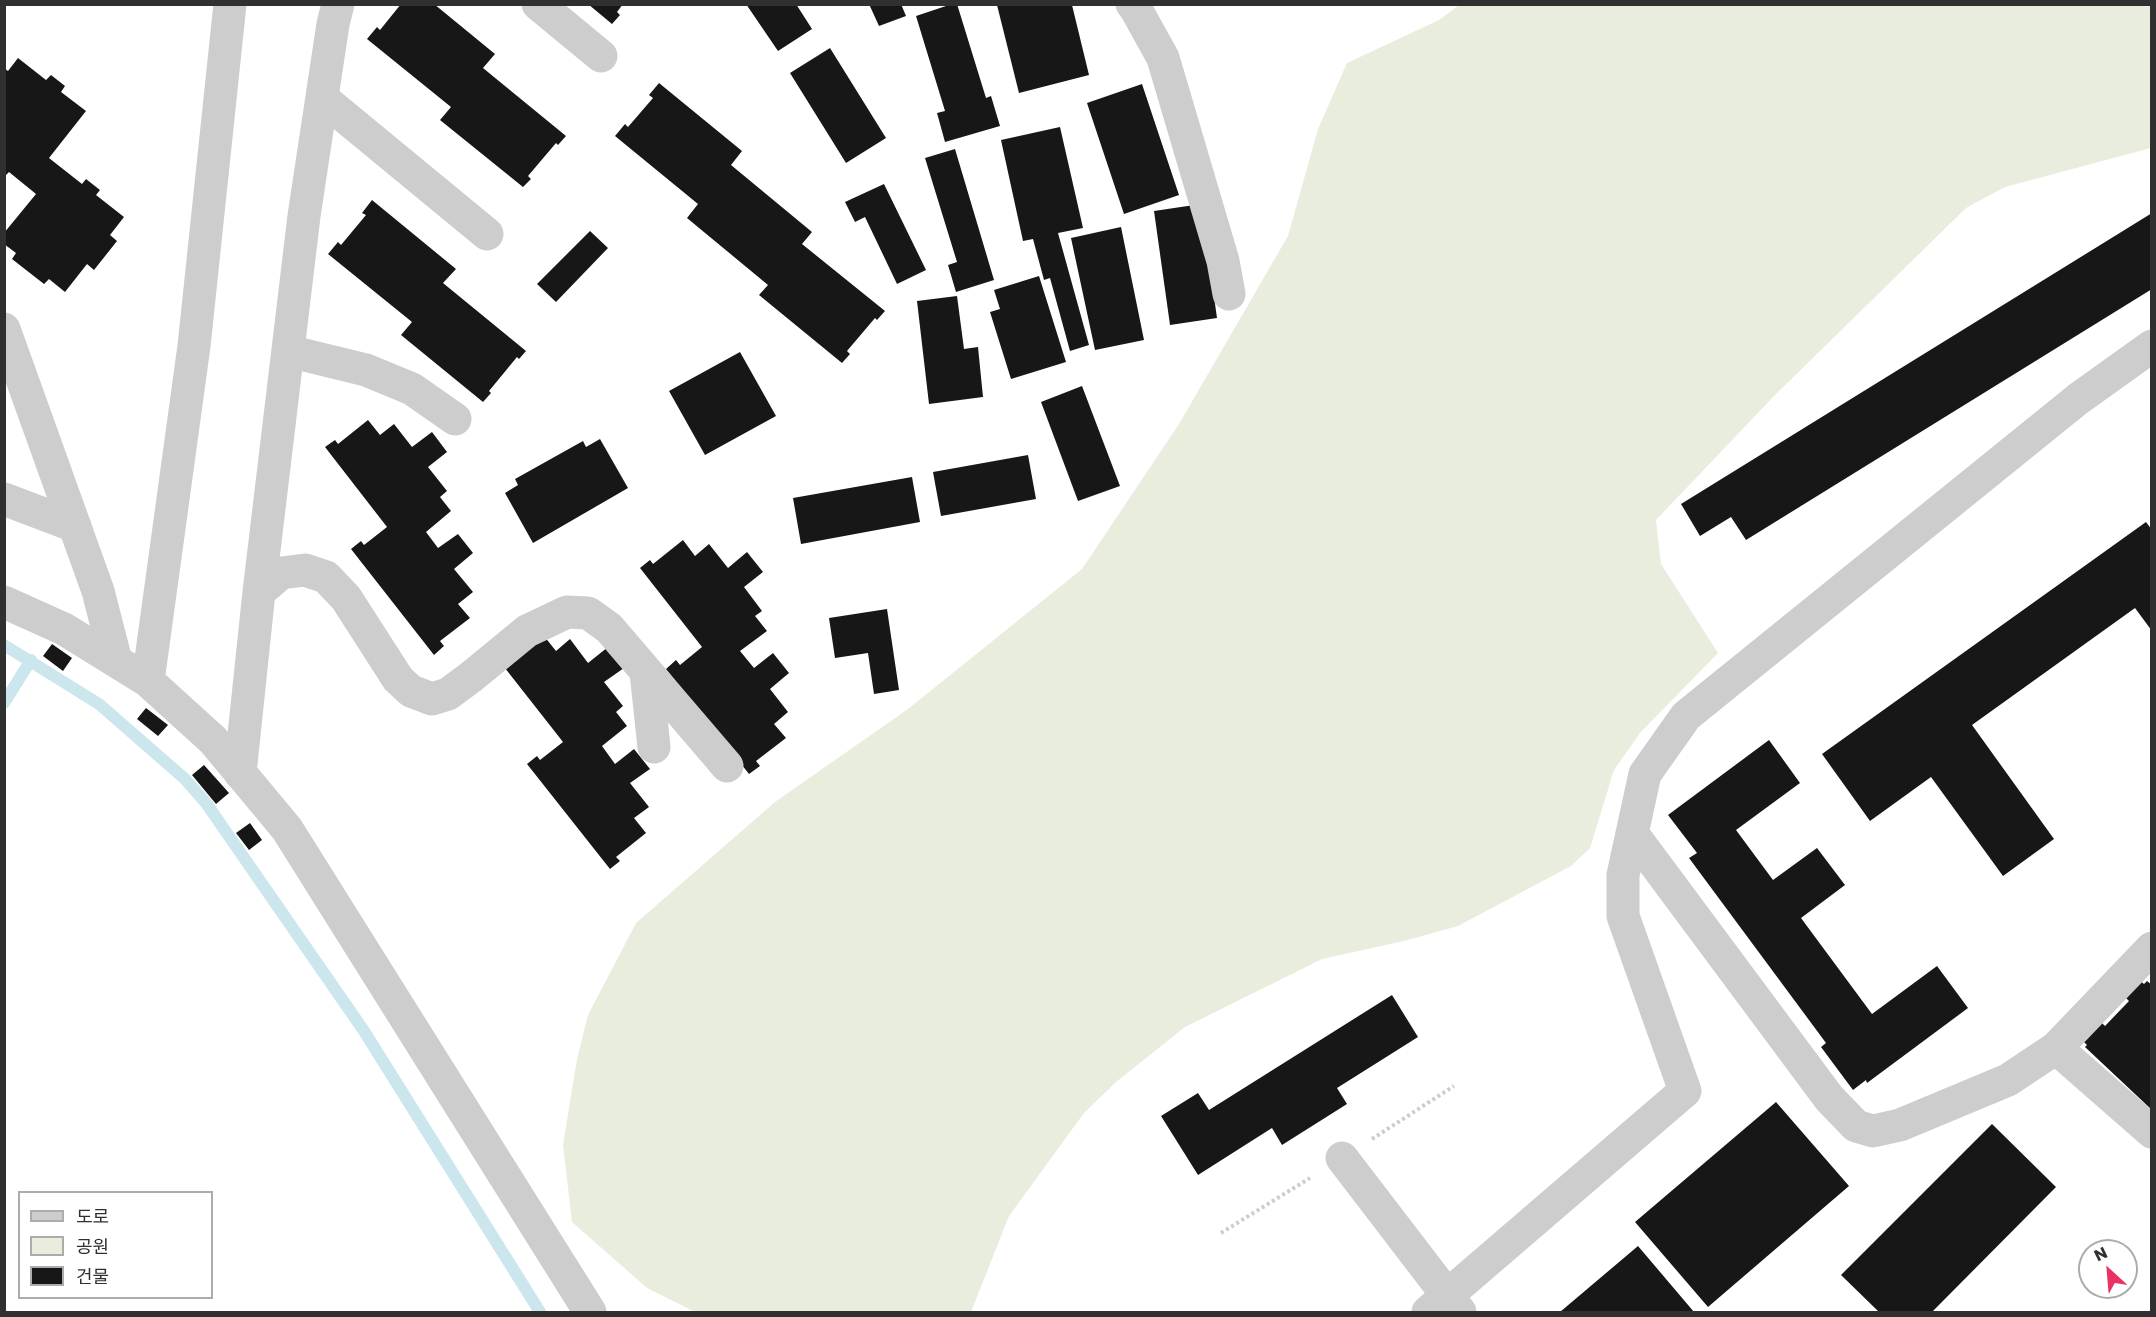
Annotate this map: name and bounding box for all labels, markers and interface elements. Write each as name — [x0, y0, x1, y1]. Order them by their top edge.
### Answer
legend — [18, 1191, 213, 1299]
text: 도로 — [76, 1204, 109, 1229]
text: 공원 — [76, 1234, 109, 1259]
north arrow — [2078, 1239, 2138, 1299]
text: N — [2090, 1241, 2111, 1267]
text: 건물 — [76, 1264, 109, 1289]

